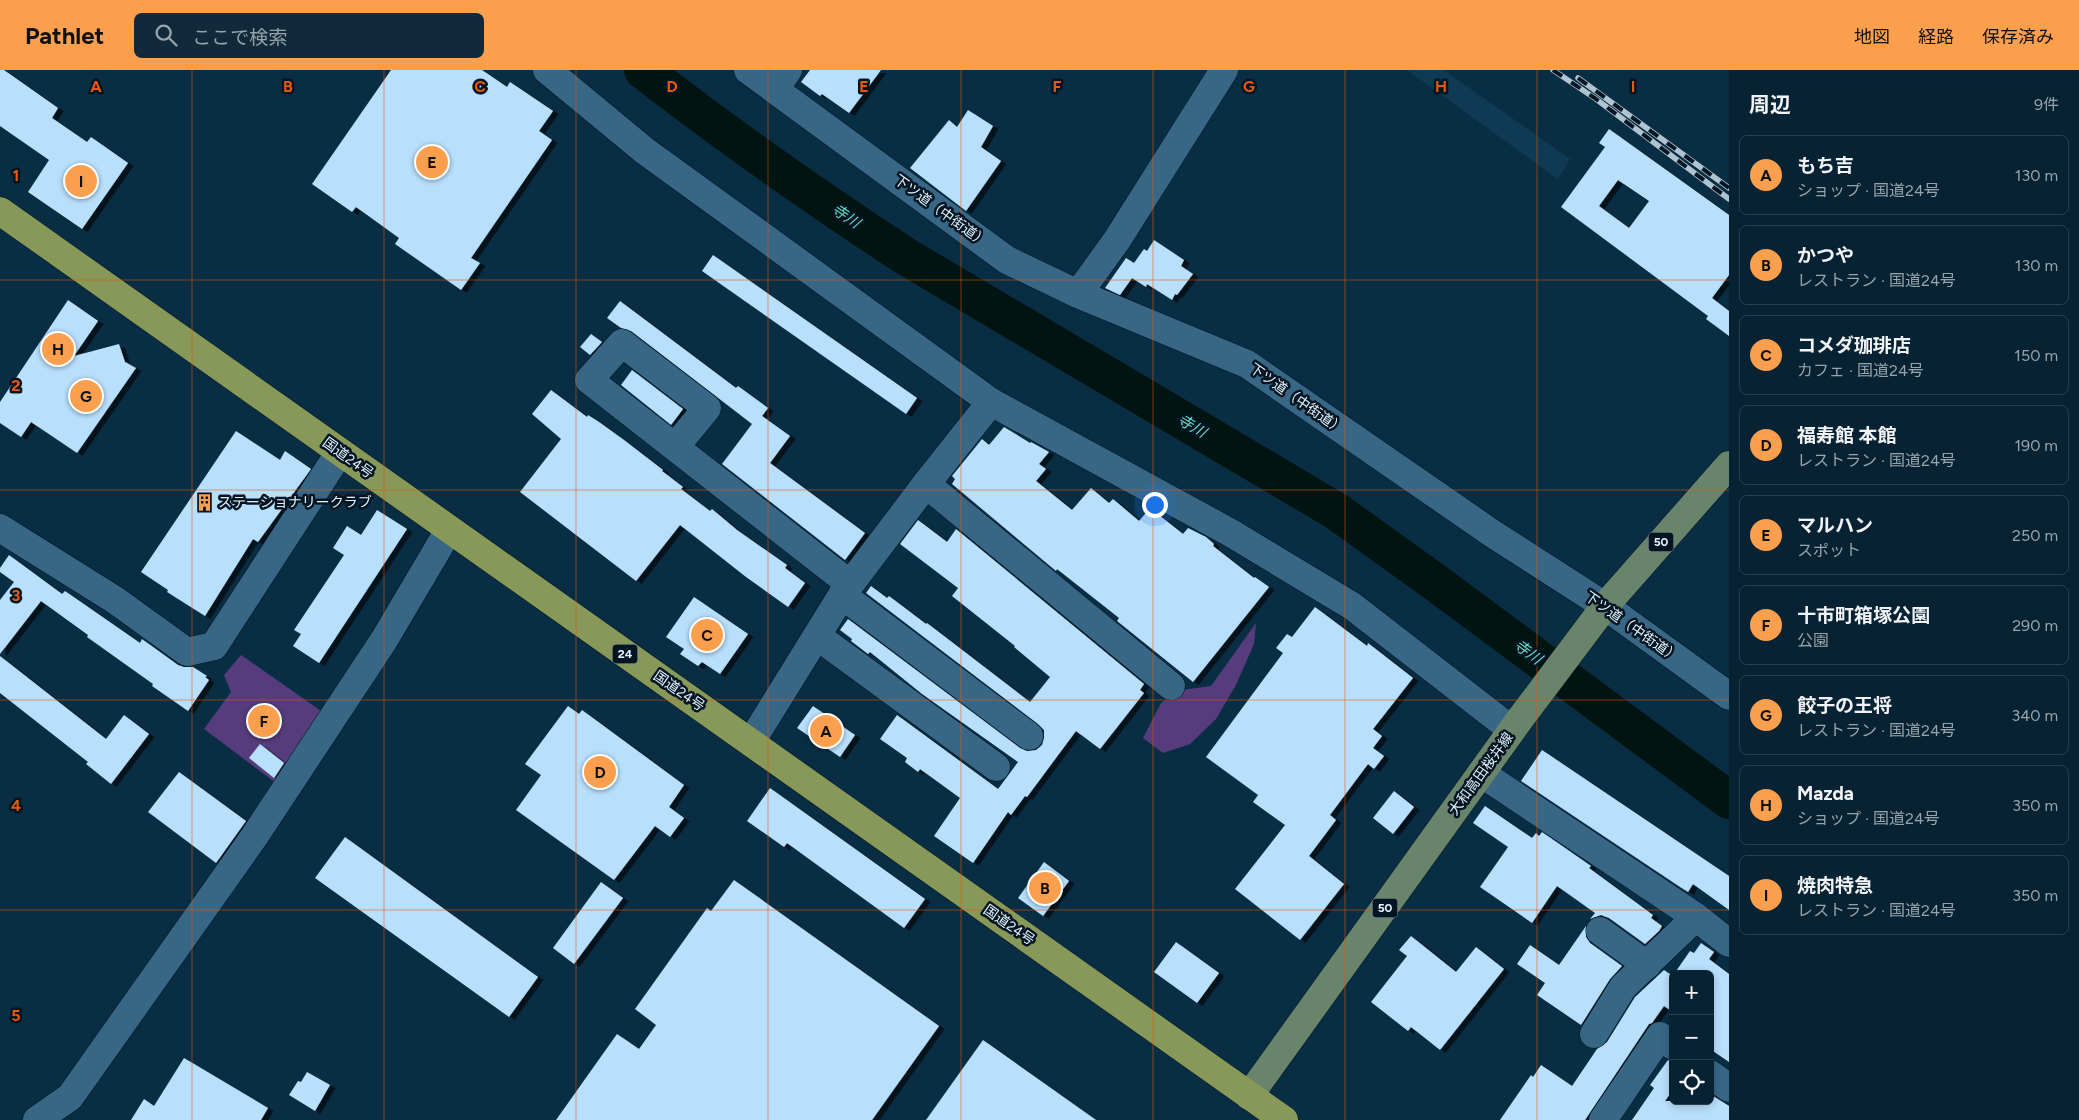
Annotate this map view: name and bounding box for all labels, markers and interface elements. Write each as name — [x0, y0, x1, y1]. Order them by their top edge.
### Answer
search box — [134, 13, 484, 58]
text: Pathlet — [25, 21, 104, 50]
icon: search — [152, 21, 180, 49]
text: ここで検索 — [192, 26, 287, 49]
text: 地図 — [1854, 26, 1890, 48]
text: 経路 — [1918, 26, 1954, 48]
text: 保存済み — [1982, 26, 2054, 48]
text: A — [90, 77, 102, 96]
text: B — [283, 77, 293, 96]
text: C — [474, 77, 486, 96]
text: D — [666, 77, 678, 96]
text: E — [859, 77, 869, 96]
text: F — [1053, 77, 1062, 96]
text: G — [1243, 77, 1255, 96]
text: H — [1435, 77, 1447, 96]
text: I — [1631, 77, 1635, 96]
text: 周辺 — [1749, 92, 1791, 117]
text: 9件 — [2034, 95, 2059, 114]
pin: E — [416, 143, 448, 181]
text: もち吉 — [1797, 154, 1854, 177]
pin: I — [65, 162, 97, 200]
text: 1 — [13, 166, 19, 185]
text: A — [1760, 166, 1772, 185]
text: 130 m — [2015, 166, 2058, 185]
street label: 下ツ道（中街道） — [891, 171, 991, 251]
text: ショップ · 国道24号 — [1797, 181, 1940, 200]
water label: 寺川 — [829, 200, 865, 233]
text: かつや — [1797, 244, 1854, 267]
text: B — [1761, 256, 1771, 275]
text: 130 m — [2015, 256, 2058, 275]
text: レストラン · 国道24号 — [1797, 271, 1956, 290]
pin: H — [42, 330, 74, 368]
text: コメダ珈琲店 — [1797, 334, 1911, 357]
text: C — [1760, 346, 1772, 365]
text: 150 m — [2014, 346, 2058, 365]
street label: 下ツ道（中街道） — [1246, 360, 1348, 438]
text: カフェ · 国道24号 — [1797, 361, 1924, 380]
text: 2 — [11, 376, 21, 395]
pin: G — [70, 377, 102, 415]
water label: 寺川 — [1175, 411, 1211, 442]
text: 福寿館 本館 — [1797, 424, 1897, 447]
street label: 国道24号 — [319, 434, 377, 482]
text: D — [1760, 436, 1772, 455]
text: 190 m — [2015, 436, 2058, 455]
text: レストラン · 国道24号 — [1797, 451, 1956, 470]
building icon: ステーショナリークラブ — [194, 492, 214, 512]
your location — [1142, 492, 1168, 518]
place label: ステーショナリークラブ — [218, 494, 372, 511]
text: マルハン — [1797, 514, 1873, 537]
text: E — [1761, 526, 1771, 545]
text: 250 m — [2012, 526, 2058, 545]
road number: 50 — [1648, 532, 1674, 552]
text: スポット — [1797, 541, 1861, 560]
text: 3 — [12, 586, 21, 605]
street label: 下ツ道（中街道） — [1581, 588, 1683, 666]
text: 十市町箱塚公園 — [1797, 604, 1930, 627]
pin: C — [691, 616, 723, 654]
text: F — [1762, 616, 1770, 635]
text: 290 m — [2012, 616, 2058, 635]
text: 公園 — [1797, 631, 1829, 650]
water label: 寺川 — [1511, 636, 1547, 669]
road number: 24 — [612, 644, 638, 664]
street label: 国道24号 — [650, 667, 708, 715]
text: 餃子の王将 — [1797, 694, 1892, 717]
pin: F — [248, 702, 280, 740]
text: G — [1760, 706, 1772, 725]
text: 340 m — [2012, 706, 2058, 725]
pin: A — [810, 712, 842, 750]
text: レストラン · 国道24号 — [1797, 721, 1956, 740]
street label: 大和高田桜井線 — [1445, 729, 1517, 819]
pin: D — [584, 753, 616, 791]
text: Mazda — [1797, 782, 1854, 805]
text: 4 — [11, 796, 21, 815]
text: H — [1760, 796, 1772, 815]
text: 350 m — [2012, 796, 2058, 815]
text: ショップ · 国道24号 — [1797, 809, 1940, 828]
pin: B — [1029, 869, 1061, 907]
text: 焼肉特急 — [1797, 874, 1873, 897]
text: I — [1764, 886, 1768, 905]
text: 350 m — [2012, 886, 2058, 905]
road number: 50 — [1372, 898, 1398, 918]
street label: 国道24号 — [980, 901, 1038, 949]
text: レストラン · 国道24号 — [1797, 901, 1956, 920]
map controls — [1669, 970, 1714, 1105]
button: + — [1669, 970, 1714, 1015]
text: 5 — [11, 1006, 21, 1025]
button: − — [1669, 1015, 1714, 1060]
button: locate — [1669, 1060, 1714, 1105]

